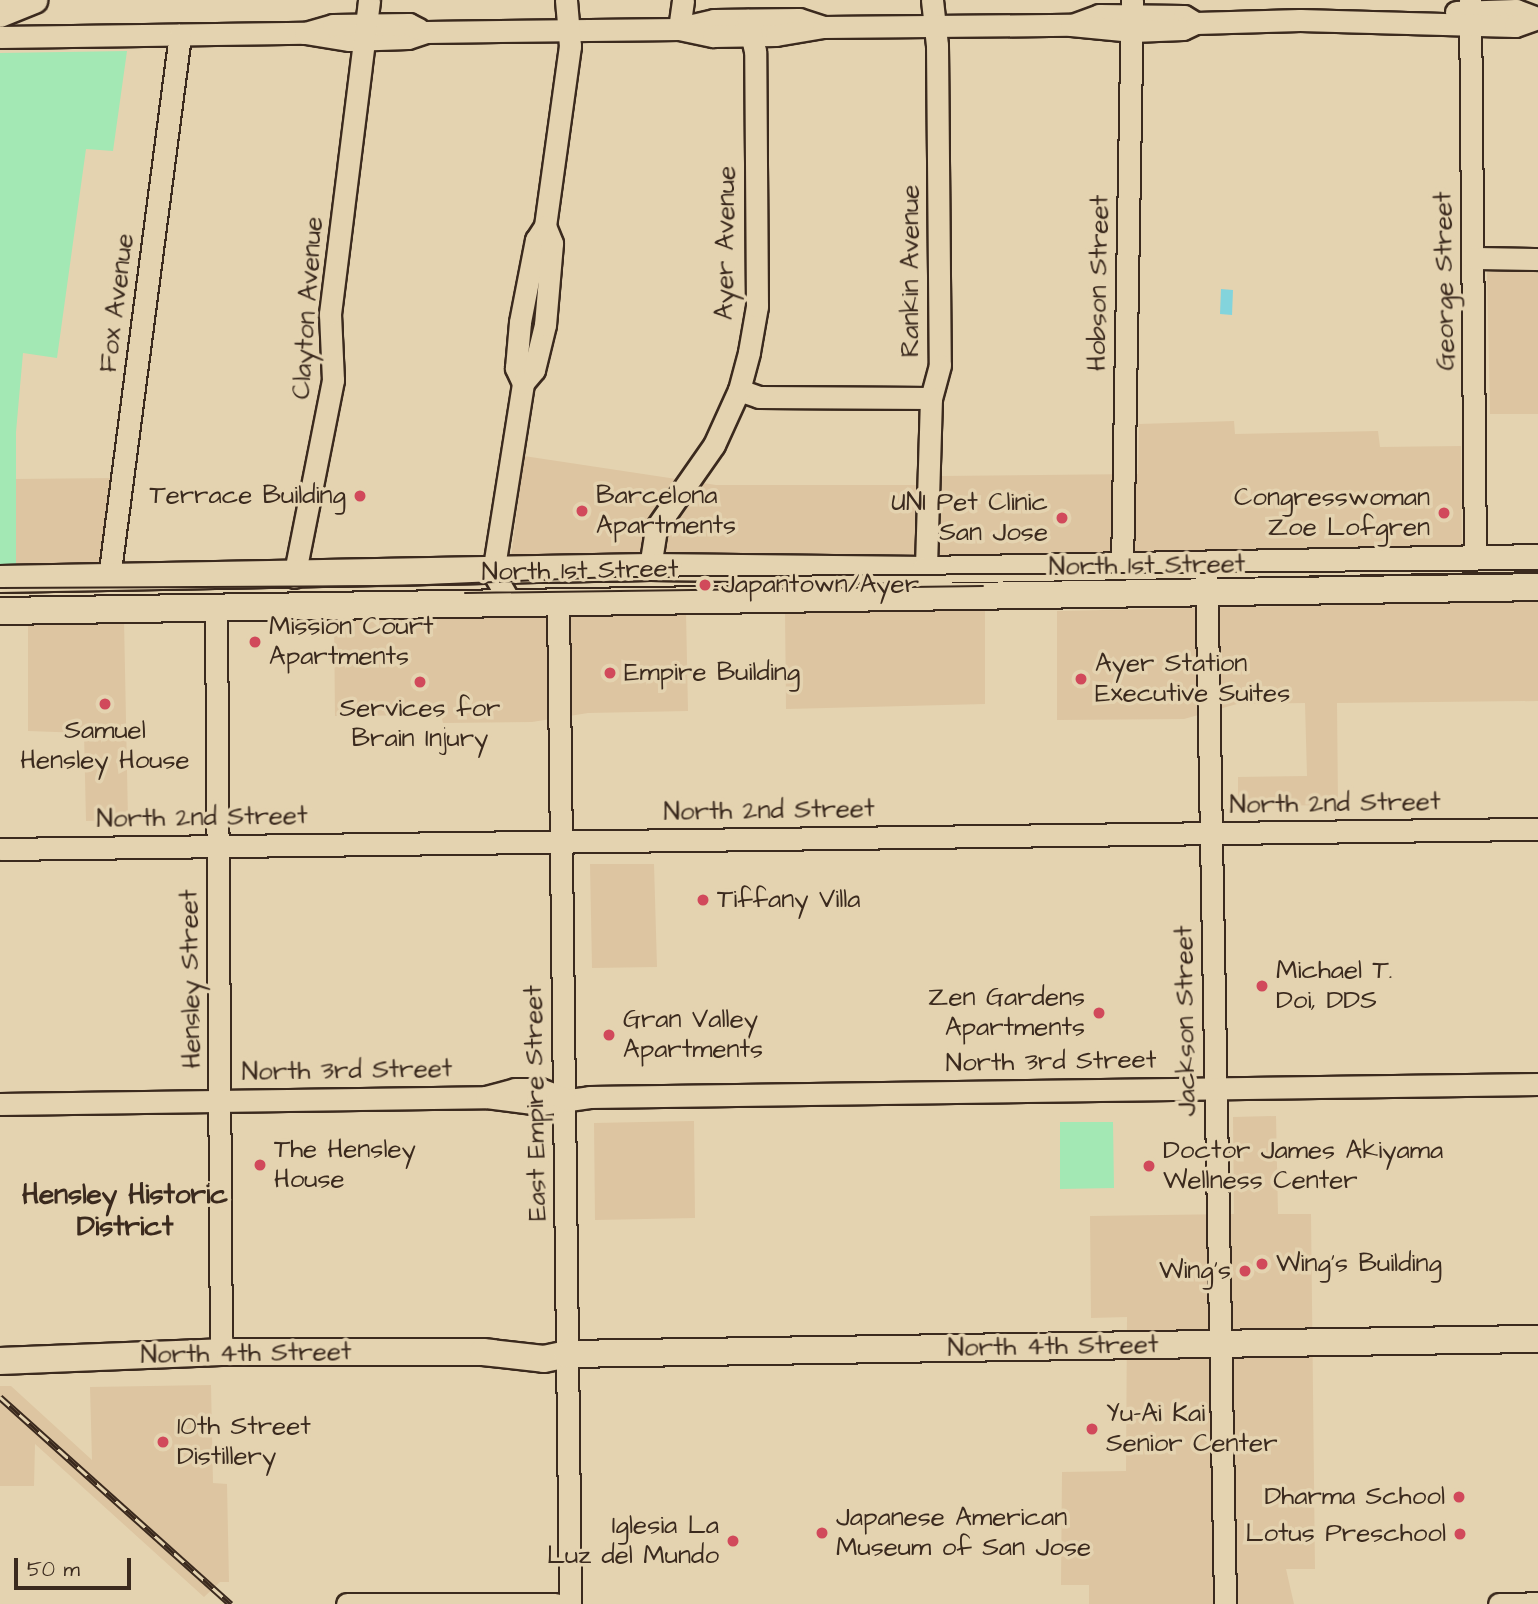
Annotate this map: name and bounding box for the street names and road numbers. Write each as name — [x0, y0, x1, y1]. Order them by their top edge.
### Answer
street label: Ayer Avenue — [709, 166, 743, 320]
street label: Rankin Avenue — [895, 185, 927, 357]
street label: George Street — [1428, 191, 1462, 371]
street label: Hobson Street — [1082, 195, 1116, 371]
street label: Clayton Avenue — [286, 216, 330, 400]
street label: Fox Avenue — [93, 232, 141, 374]
street label: North 1st Street — [1048, 549, 1246, 583]
street label: North 1st Street — [481, 554, 679, 588]
street label: North 2nd Street — [1229, 787, 1441, 821]
street label: North 2nd Street — [663, 794, 875, 828]
street label: North 2nd Street — [96, 801, 308, 835]
street label: Hensley Street — [174, 889, 208, 1069]
street label: Jackson Street — [1169, 925, 1203, 1117]
street label: East Empire Street — [518, 985, 554, 1221]
street label: North 3rd Street — [945, 1045, 1157, 1079]
street label: North 3rd Street — [241, 1054, 453, 1088]
street label: North 4th Street — [947, 1330, 1159, 1364]
street label: North 4th Street — [140, 1337, 352, 1371]

